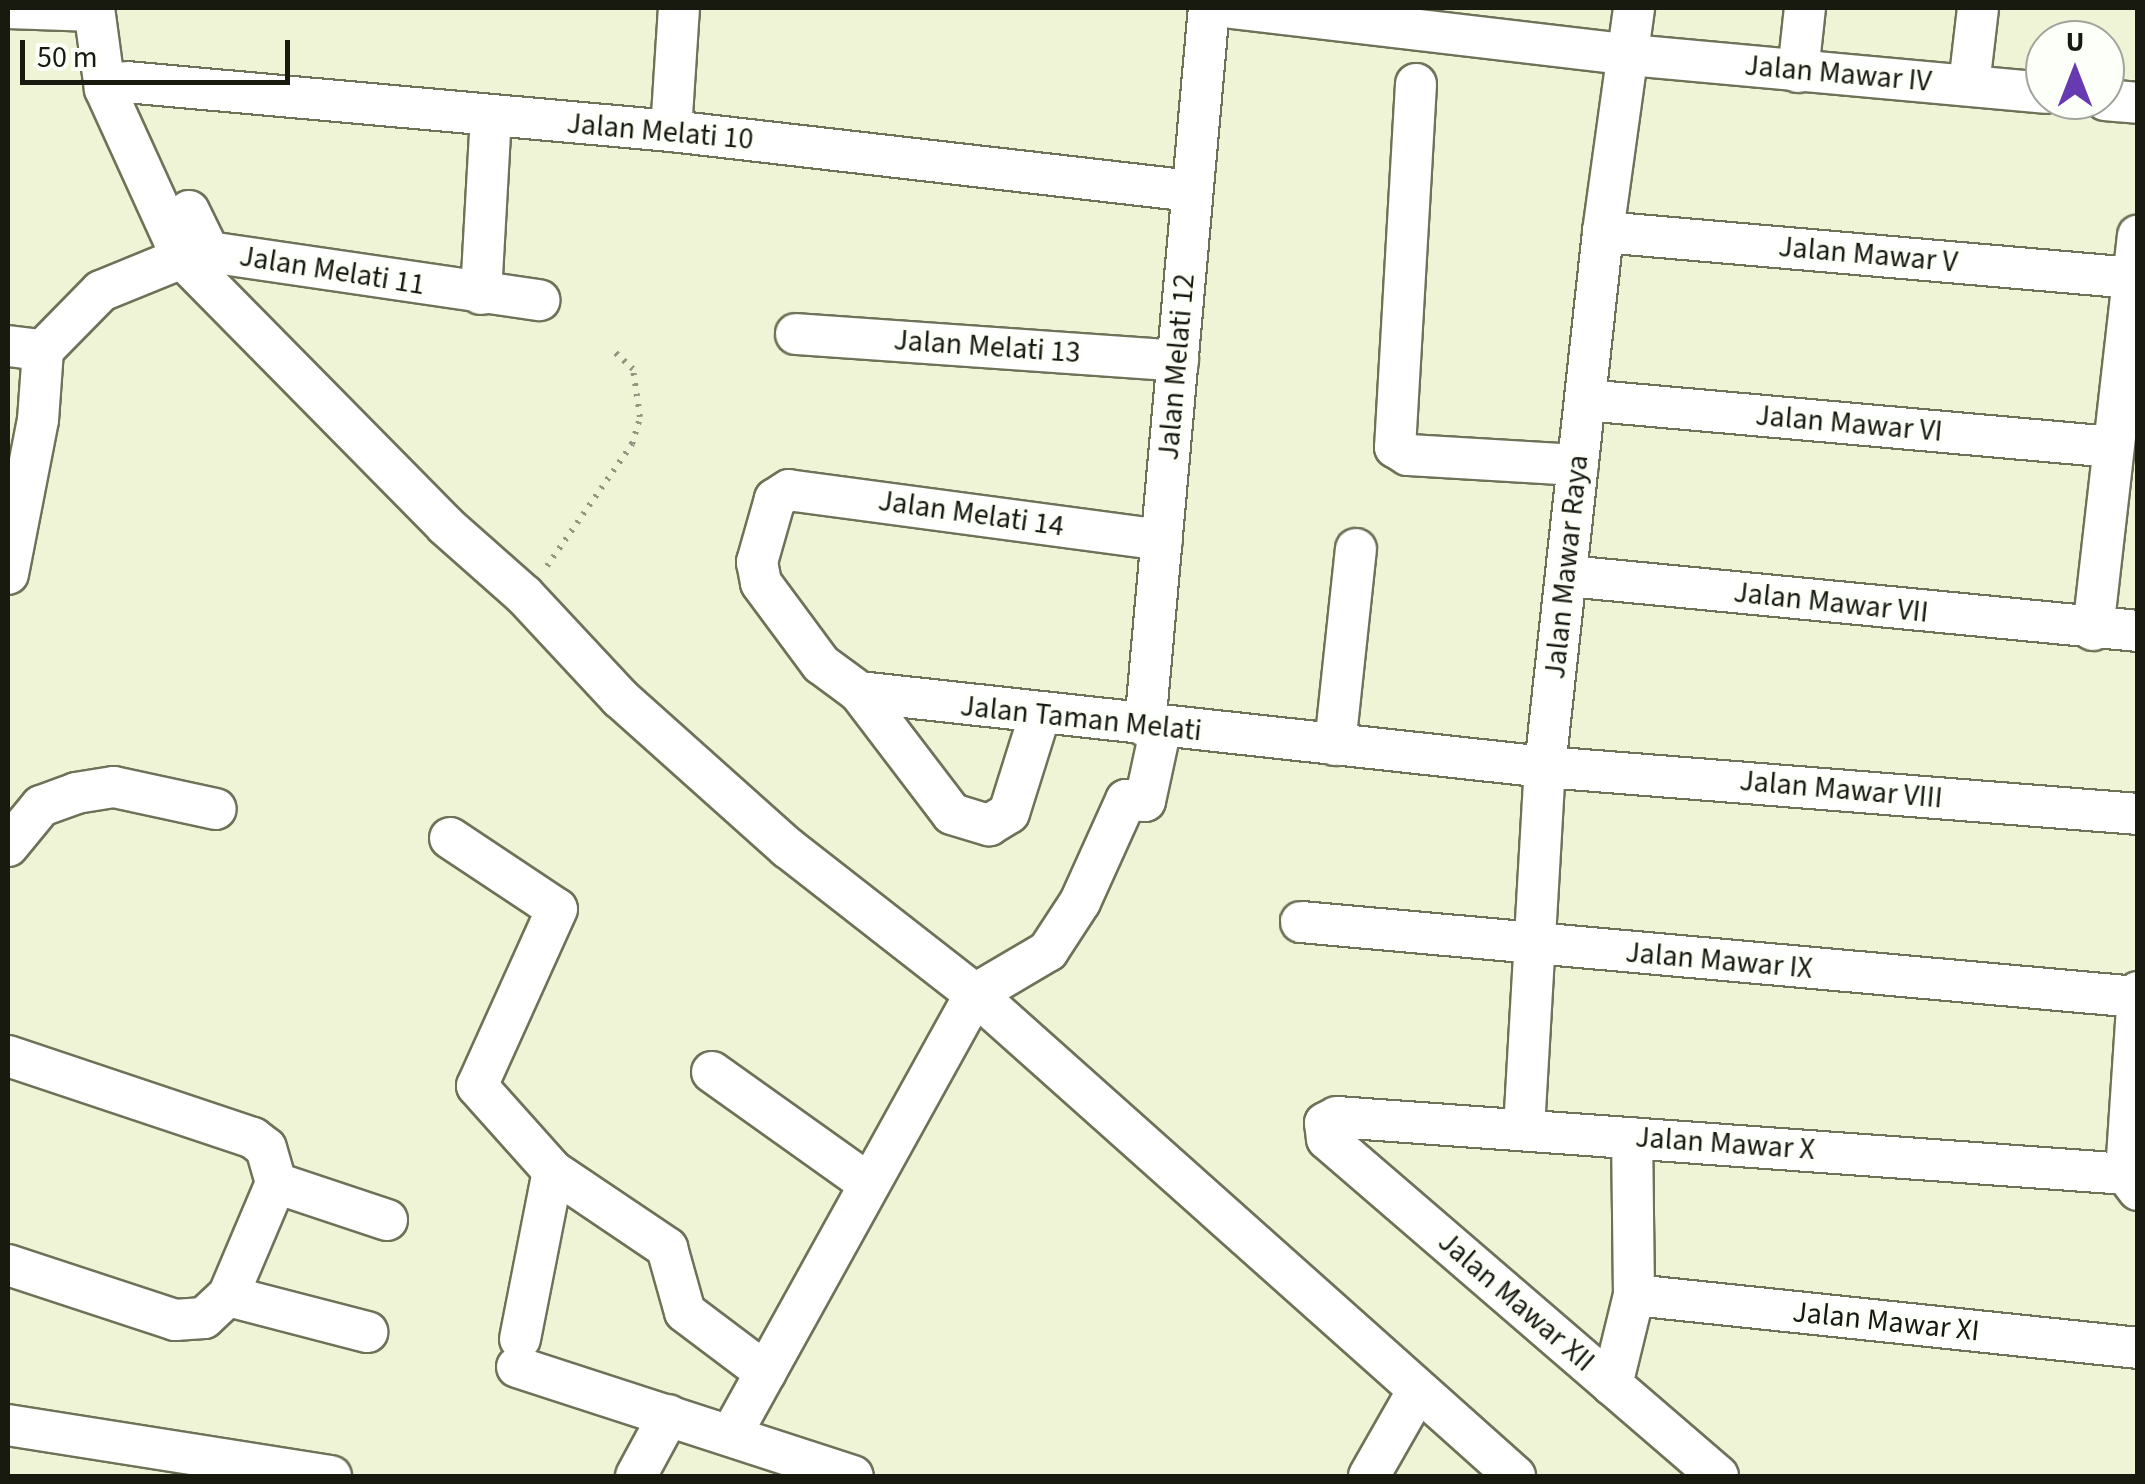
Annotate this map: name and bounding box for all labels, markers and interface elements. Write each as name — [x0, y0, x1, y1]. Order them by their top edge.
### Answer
scale bar — [25, 20, 295, 82]
north arrow — [2025, 20, 2125, 120]
text: U — [2066, 22, 2084, 62]
text: 50 m — [37, 36, 98, 79]
street label: Jalan Mawar IV — [1743, 48, 1933, 100]
street label: Jalan Melati 10 — [565, 106, 755, 158]
street label: Jalan Mawar V — [1777, 229, 1959, 281]
street label: Jalan Melati 11 — [237, 239, 427, 303]
street label: Jalan Melati 12 — [1151, 272, 1203, 462]
street label: Jalan Melati 13 — [892, 323, 1082, 371]
street label: Jalan Mawar VI — [1754, 398, 1944, 450]
street label: Jalan Mawar Raya — [1537, 453, 1597, 681]
street label: Jalan Melati 14 — [876, 483, 1066, 545]
street label: Jalan Mawar VII — [1732, 575, 1930, 631]
street label: Jalan Taman Melati — [958, 688, 1204, 750]
street label: Jalan Mawar VIII — [1738, 763, 1944, 817]
street label: Jalan Mawar IX — [1624, 935, 1814, 987]
street label: Jalan Mawar X — [1634, 1120, 1816, 1168]
street label: Jalan Mawar XII — [1430, 1224, 1602, 1380]
street label: Jalan Mawar XI — [1791, 1294, 1981, 1350]

